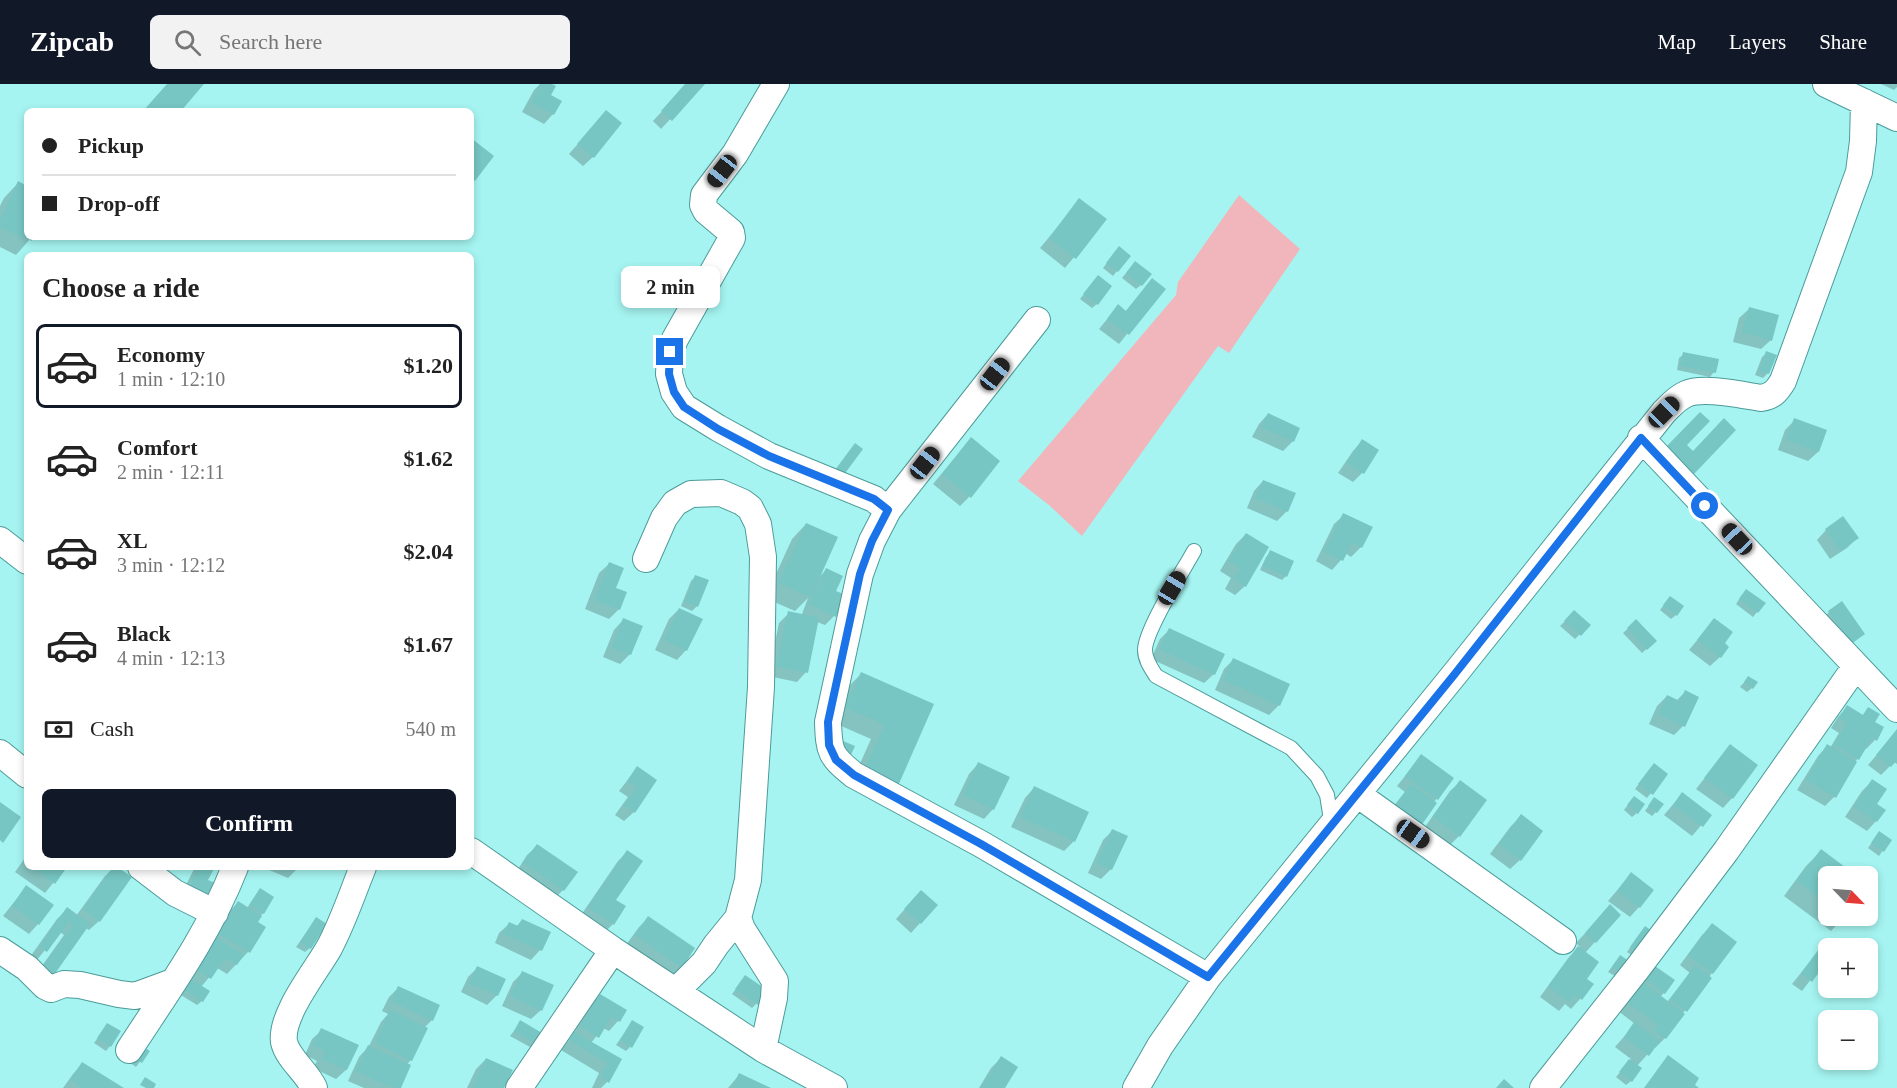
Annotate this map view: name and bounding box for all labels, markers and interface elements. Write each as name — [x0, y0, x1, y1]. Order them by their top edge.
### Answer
search box — [150, 15, 570, 69]
text: Zipcab — [30, 26, 114, 57]
icon: search — [171, 26, 204, 59]
text: Search here — [219, 29, 322, 54]
text: Map — [1658, 30, 1696, 54]
text: Layers — [1729, 30, 1786, 54]
text: Share — [1819, 30, 1867, 54]
text: Pickup — [78, 133, 144, 158]
car — [704, 151, 740, 191]
text: Drop-off — [78, 191, 159, 216]
callout: 2 min — [620, 265, 720, 307]
text: Choose a ride — [42, 273, 200, 303]
text: 2 min — [646, 276, 695, 298]
route end — [656, 338, 683, 365]
icon: car — [45, 339, 99, 393]
text: Economy — [117, 342, 205, 367]
text: $1.20 — [404, 353, 453, 378]
car — [977, 354, 1013, 394]
text: 1 min · 12:10 — [117, 368, 225, 390]
car — [1645, 393, 1683, 431]
icon: car — [45, 432, 99, 486]
text: Comfort — [117, 435, 198, 460]
car — [907, 443, 943, 483]
text: $1.62 — [404, 446, 453, 471]
text: 2 min · 12:11 — [117, 461, 225, 483]
route start — [1691, 492, 1718, 519]
car — [1718, 520, 1756, 558]
icon: car — [45, 525, 99, 579]
text: XL — [117, 528, 148, 553]
text: $2.04 — [404, 539, 453, 564]
text: 3 min · 12:12 — [117, 554, 225, 576]
car — [1155, 568, 1189, 608]
icon: car — [45, 618, 99, 672]
text: Black — [117, 621, 171, 646]
text: $1.67 — [404, 632, 453, 657]
text: 4 min · 12:13 — [117, 647, 225, 669]
icon: cash — [42, 713, 75, 746]
text: Cash — [90, 716, 134, 741]
text: 540 m — [405, 718, 456, 740]
button: Confirm — [42, 789, 456, 858]
car — [1393, 816, 1433, 852]
north arrow — [1818, 866, 1878, 926]
map controls — [1818, 866, 1878, 1070]
button: + — [1818, 938, 1878, 998]
button: − — [1818, 1010, 1878, 1070]

